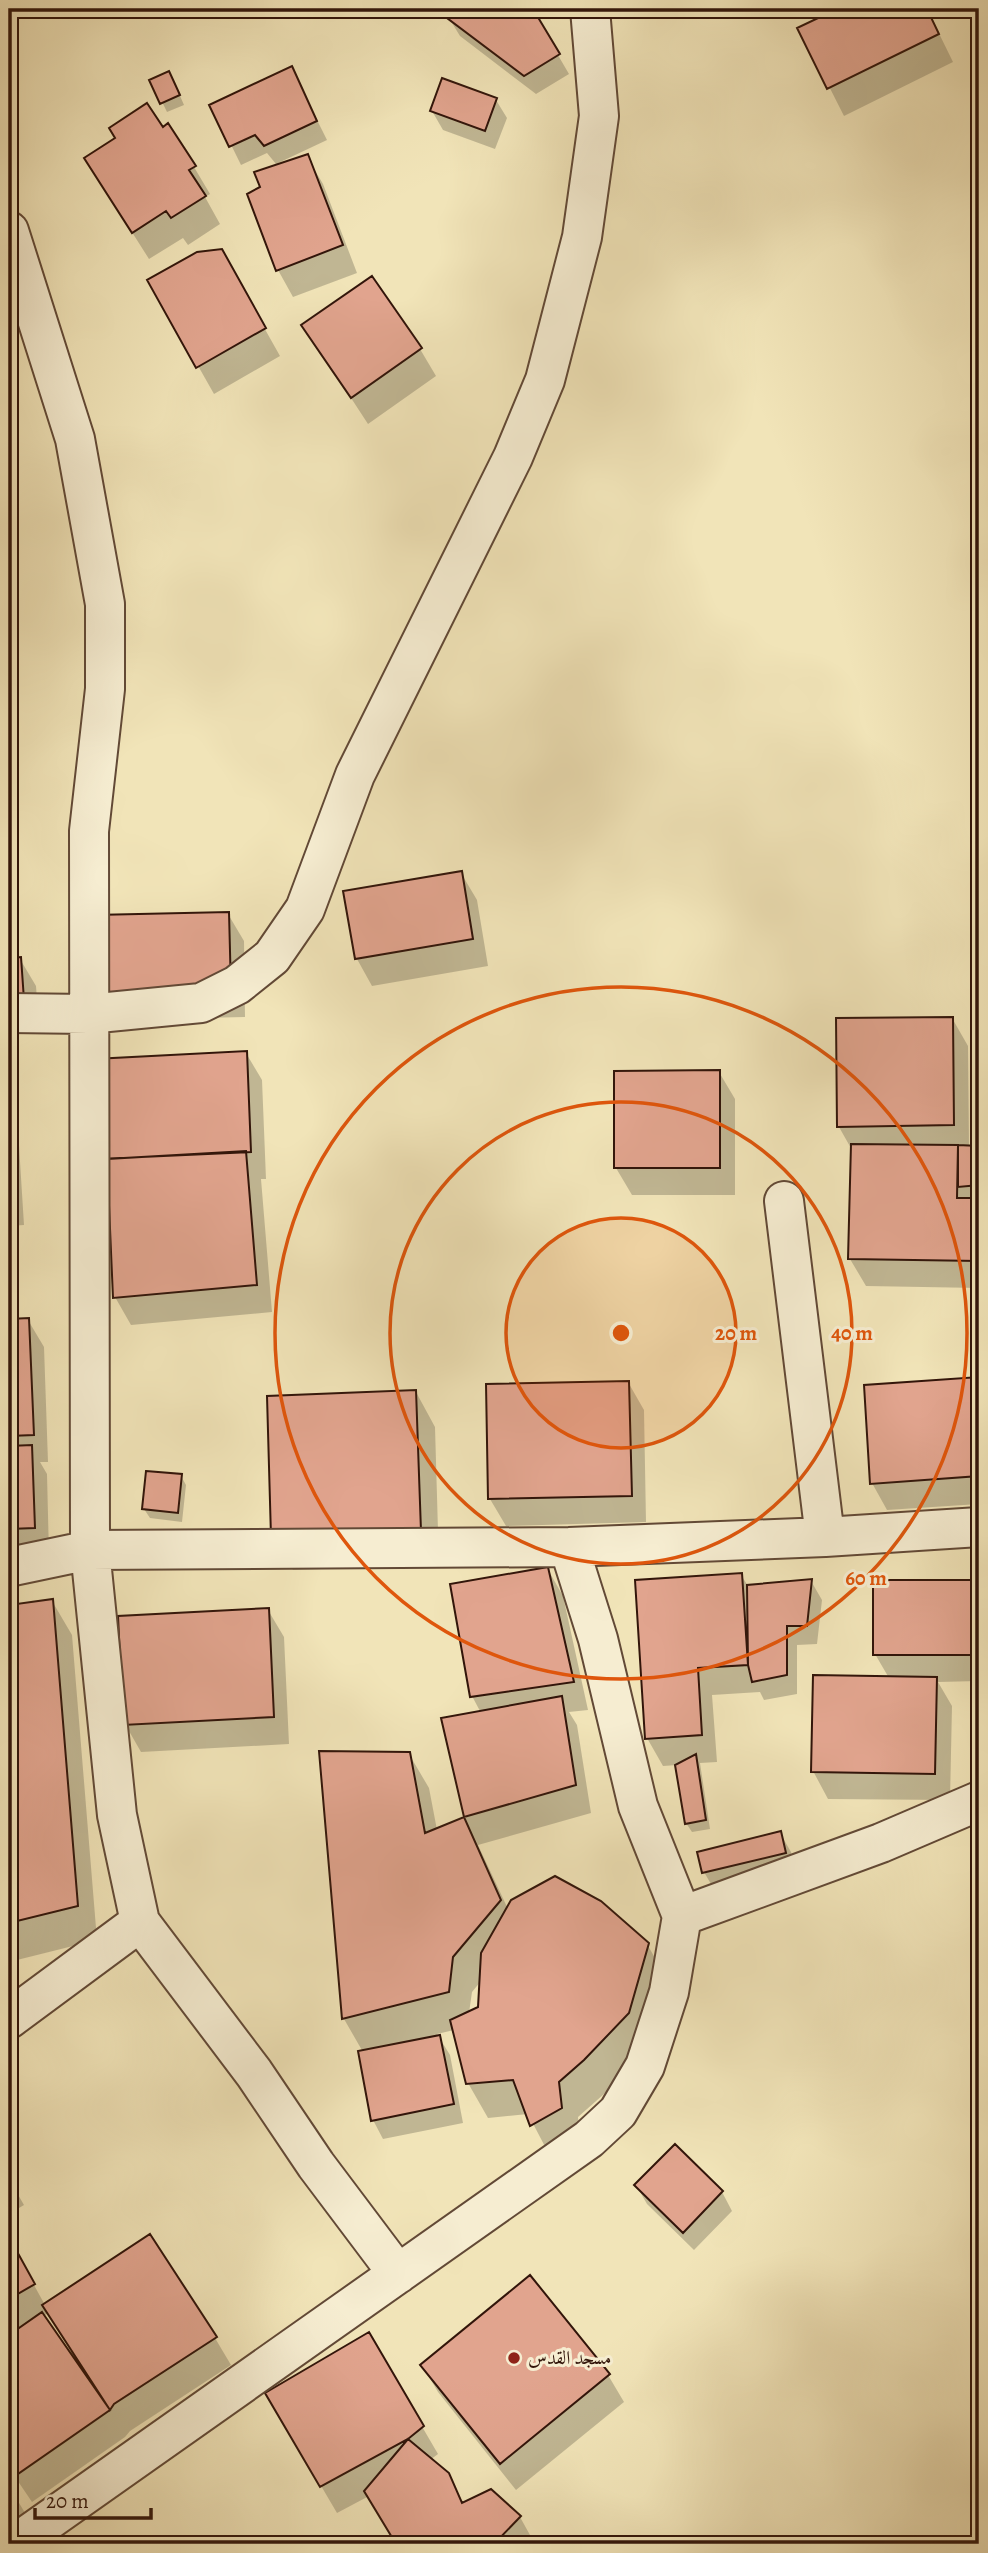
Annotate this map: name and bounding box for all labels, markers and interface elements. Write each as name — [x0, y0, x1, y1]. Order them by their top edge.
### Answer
text: 20 m — [715, 1319, 757, 1347]
text: 40 m — [831, 1319, 873, 1347]
centre of rings — [609, 1321, 633, 1345]
text: 60 m — [845, 1564, 887, 1592]
place label: مسجد القدس — [528, 2345, 611, 2371]
marker: مسجد القدس — [506, 2350, 522, 2366]
scale bar — [35, 2476, 150, 2520]
text: 20 m — [46, 2487, 89, 2515]

